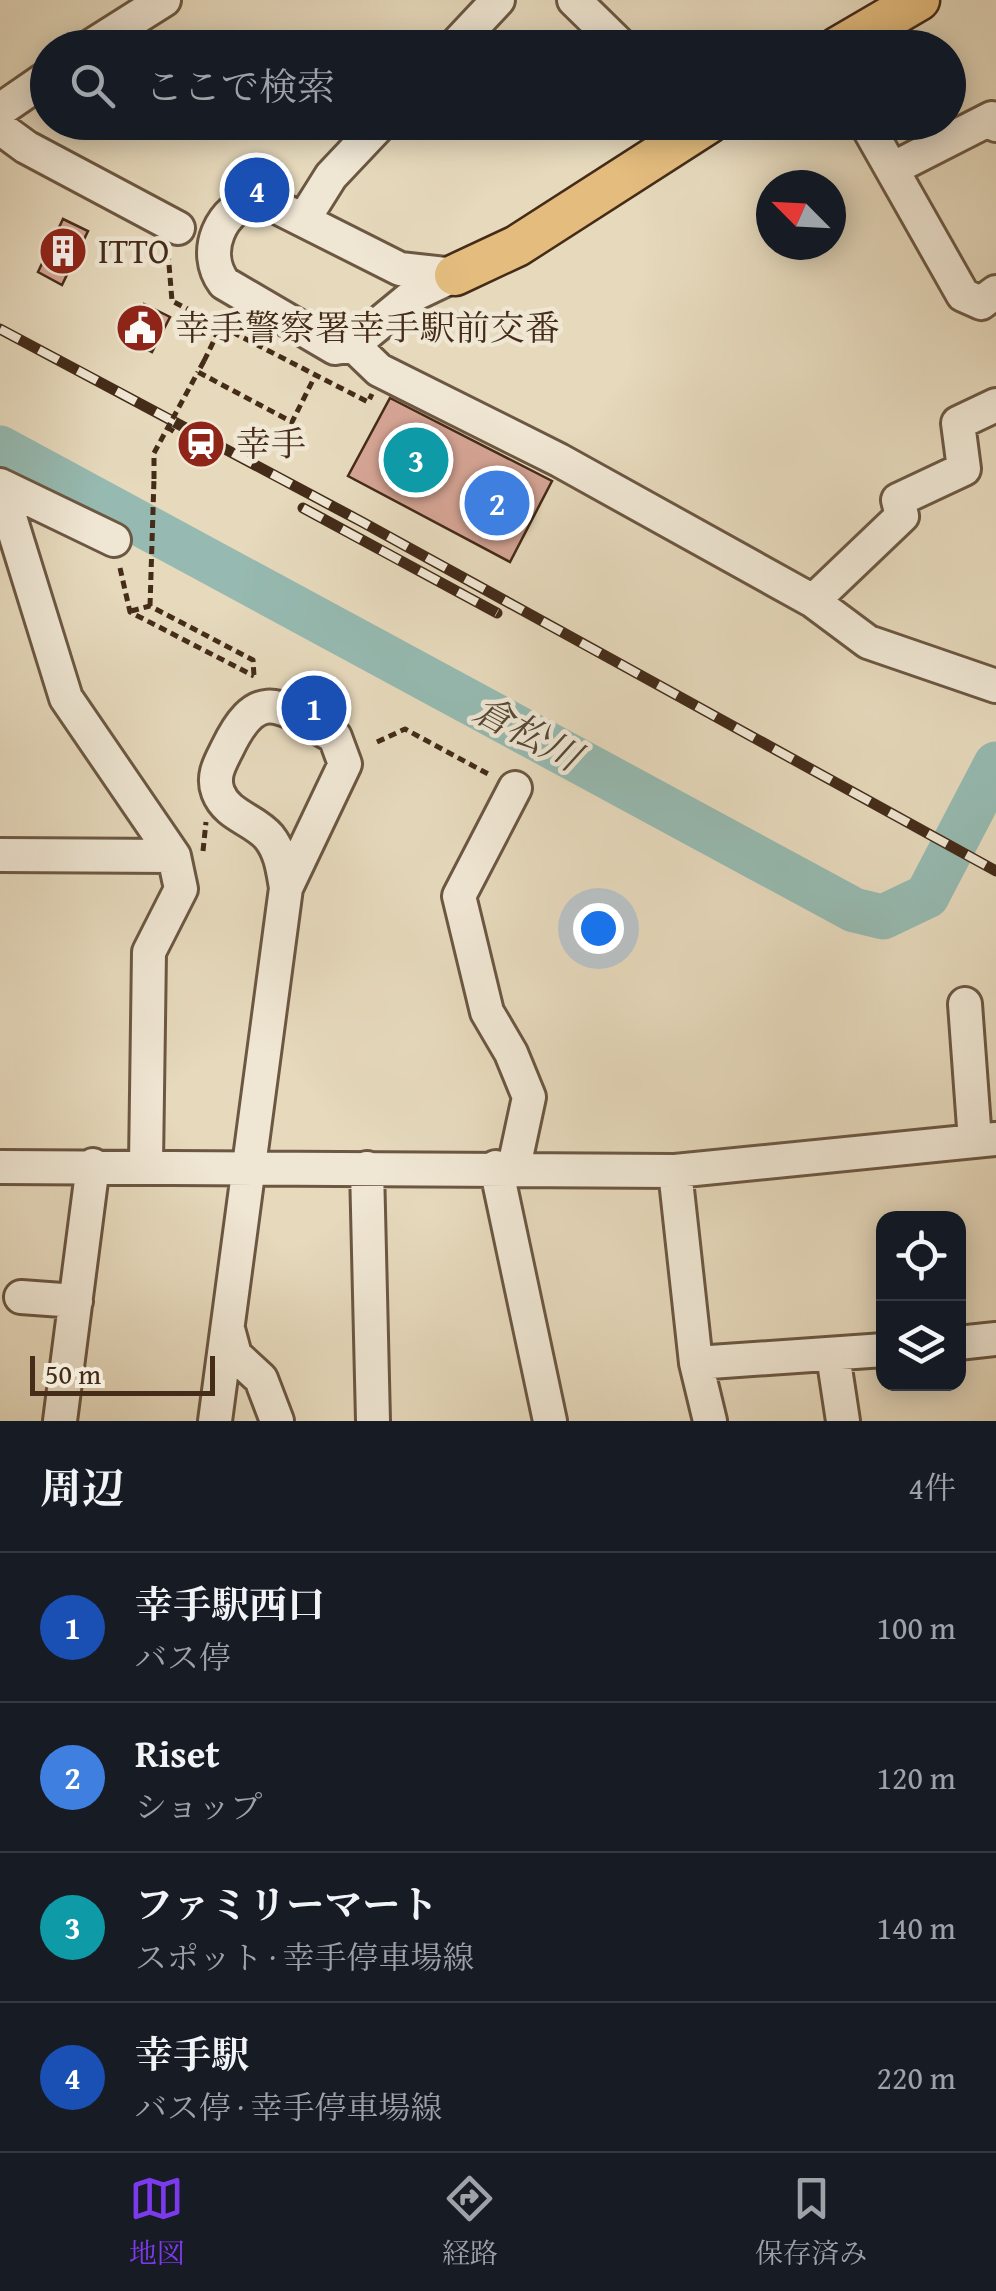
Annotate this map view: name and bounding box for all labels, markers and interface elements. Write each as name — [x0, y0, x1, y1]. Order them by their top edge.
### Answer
search box — [30, 30, 966, 140]
icon: search — [65, 58, 120, 113]
text: ここで検索 — [145, 58, 335, 114]
pin: 4 — [224, 152, 290, 228]
north arrow — [756, 170, 846, 260]
building icon: ITTO — [37, 225, 89, 277]
place label: ITTO — [98, 225, 169, 276]
public building icon: 幸手警察署幸手駅前交番 — [114, 302, 166, 354]
place label: 幸手警察署幸手駅前交番 — [175, 302, 560, 353]
station icon: 幸手 — [175, 418, 227, 470]
place label: 幸手 — [236, 418, 306, 469]
pin: 3 — [384, 422, 448, 498]
pin: 2 — [464, 466, 530, 540]
pin: 1 — [282, 670, 346, 746]
water label: 倉松川 — [464, 681, 594, 785]
your location — [573, 903, 624, 954]
map controls — [876, 1211, 966, 1391]
button: locate — [876, 1211, 966, 1301]
button: layers — [876, 1301, 966, 1391]
scale bar — [30, 1351, 215, 1396]
text: 50 m — [45, 1353, 101, 1394]
text: 周辺 — [40, 1457, 124, 1518]
text: 4件 — [909, 1464, 956, 1511]
text: 幸手駅西口 — [135, 1576, 325, 1632]
text: 1 — [64, 1604, 81, 1651]
text: 100 m — [877, 1604, 956, 1651]
text: バス停 — [135, 1634, 231, 1681]
text: Riset — [135, 1725, 220, 1781]
text: 2 — [64, 1754, 81, 1801]
text: 120 m — [877, 1754, 956, 1801]
text: ショップ — [135, 1783, 262, 1830]
text: ファミリーマート — [135, 1876, 438, 1932]
text: 3 — [64, 1904, 81, 1951]
text: 140 m — [877, 1904, 956, 1951]
text: スポット · 幸手停車場線 — [135, 1934, 474, 1981]
text: 幸手駅 — [135, 2026, 249, 2082]
text: 4 — [64, 2054, 81, 2101]
text: 220 m — [877, 2054, 956, 2101]
text: バス停 · 幸手停車場線 — [135, 2084, 442, 2131]
tab: 地図 — [129, 2171, 185, 2273]
tab: 経路 — [442, 2171, 498, 2273]
tab: 保存済み — [755, 2171, 867, 2273]

